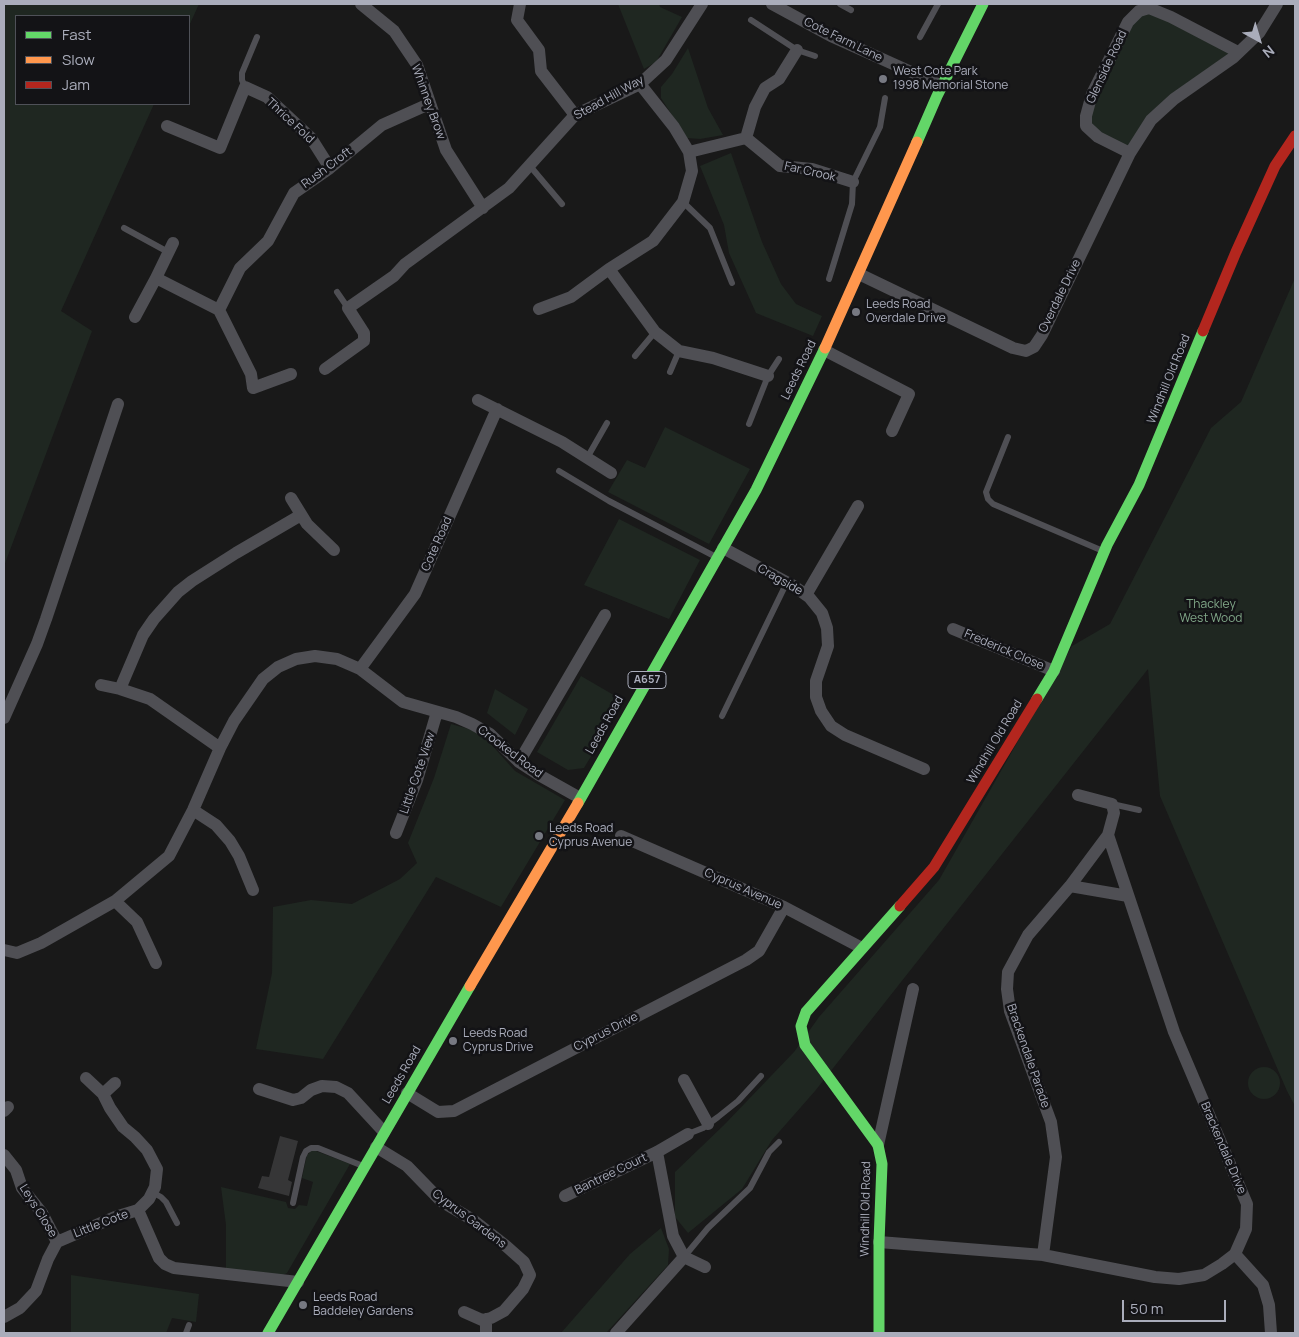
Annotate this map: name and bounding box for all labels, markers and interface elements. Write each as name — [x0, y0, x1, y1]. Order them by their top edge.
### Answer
legend — [15, 15, 190, 105]
street label: Cote Farm Lane — [801, 15, 885, 65]
north arrow — [1234, 15, 1284, 65]
text: Fast — [62, 24, 91, 45]
street label: Glenside Road — [1084, 28, 1130, 106]
text: N — [1259, 41, 1279, 63]
text: Slow — [62, 49, 95, 70]
street label: Whinney Brow — [408, 63, 448, 141]
place label: West Cote Park 1998 Memorial Stone — [893, 65, 1008, 93]
street label: Stead Hill Way — [572, 73, 646, 123]
marker: West Cote Park 1998 Memorial Stone — [877, 73, 889, 85]
text: Jam — [62, 74, 90, 95]
street label: Thrice Fold — [263, 95, 317, 147]
street label: Rush Croft — [299, 144, 355, 192]
street label: Far Crook — [783, 159, 837, 185]
street label: Overdale Drive — [1036, 257, 1084, 335]
place label: Leeds Road Overdale Drive — [866, 298, 946, 326]
marker: Leeds Road Overdale Drive — [850, 306, 862, 318]
street label: Windhill Old Road — [1144, 332, 1194, 426]
street label: Leeds Road — [778, 338, 820, 402]
street label: Cote Road — [419, 515, 455, 573]
street label: Cragside — [755, 561, 805, 599]
park label: Thackley West Wood — [1180, 598, 1242, 626]
street label: Frederick Close — [962, 627, 1046, 673]
road number: A657 — [628, 672, 666, 688]
street label: Leeds Road — [583, 693, 627, 757]
street label: Windhill Old Road — [964, 697, 1026, 787]
street label: Crooked Road — [475, 723, 545, 781]
street label: Little Cote View — [397, 730, 439, 816]
place label: Leeds Road Cyprus Avenue — [549, 822, 632, 850]
marker: Leeds Road Cyprus Avenue — [533, 830, 545, 842]
street label: Cyprus Avenue — [702, 865, 784, 913]
street label: Brackendale Parade — [1003, 1002, 1053, 1110]
street label: Cyprus Drive — [571, 1010, 641, 1054]
place label: Leeds Road Cyprus Drive — [463, 1027, 533, 1055]
marker: Leeds Road Cyprus Drive — [447, 1035, 459, 1047]
street label: Leeds Road — [380, 1044, 424, 1106]
street label: Brackendale Drive — [1197, 1100, 1249, 1196]
street label: Bantree Court — [573, 1150, 649, 1198]
street label: Windhill Old Road — [858, 1161, 874, 1257]
street label: Leys Close — [16, 1182, 60, 1240]
street label: Cyprus Gardens — [429, 1187, 509, 1251]
street label: Little Cote — [72, 1207, 130, 1241]
scale bar — [1124, 1290, 1228, 1322]
place label: Leeds Road Baddeley Gardens — [313, 1291, 413, 1319]
text: 50 m — [1130, 1298, 1164, 1319]
marker: Leeds Road Baddeley Gardens — [297, 1299, 309, 1311]

